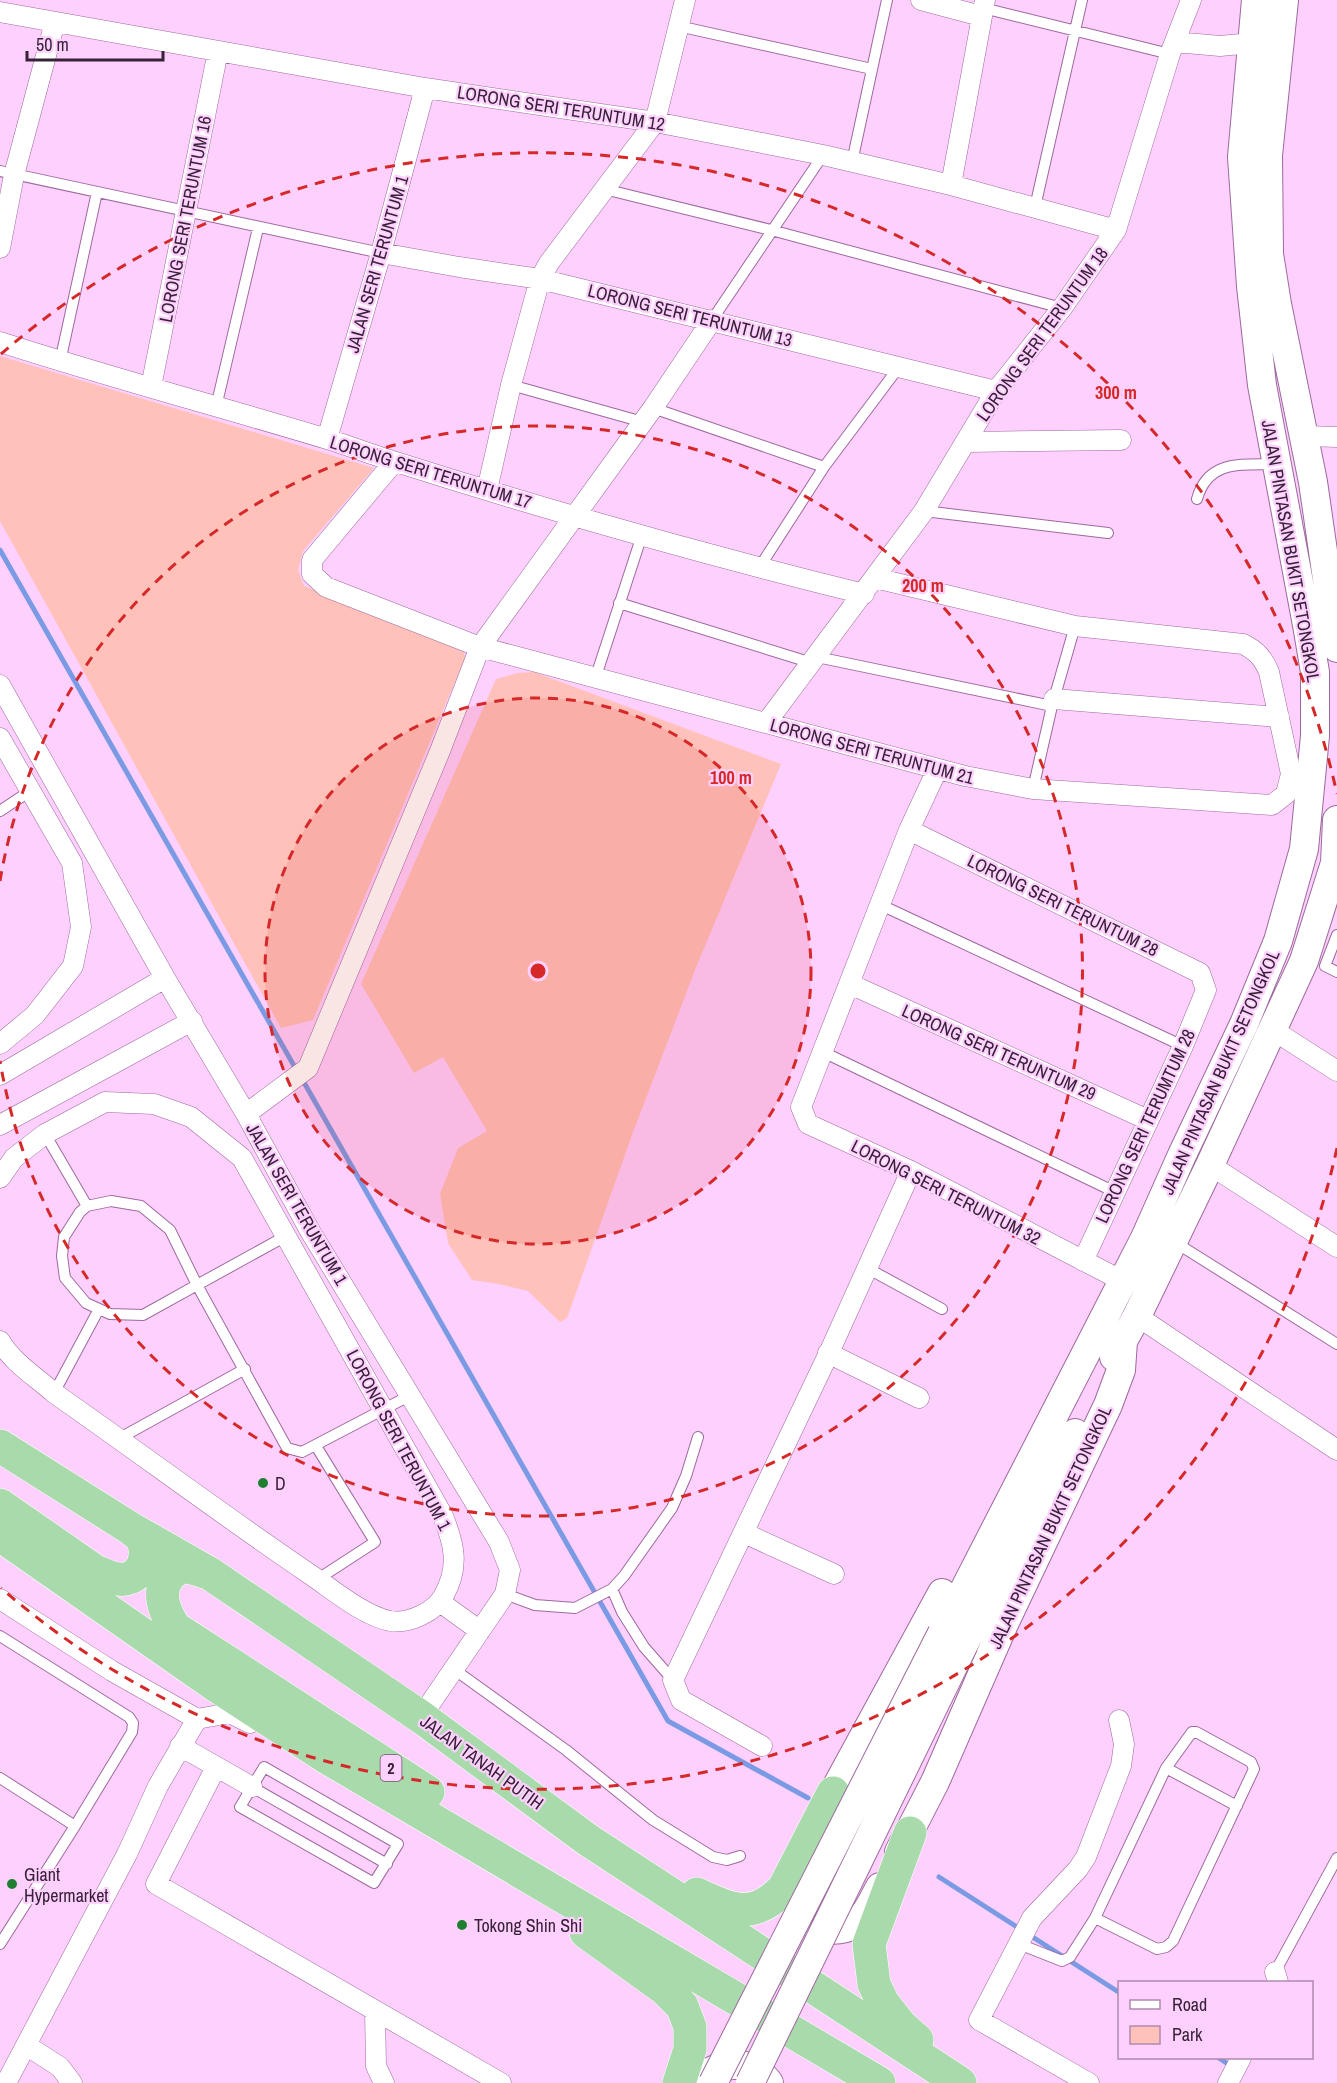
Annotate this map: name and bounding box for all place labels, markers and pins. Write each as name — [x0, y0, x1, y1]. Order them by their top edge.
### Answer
centre of rings — [528, 961, 548, 981]
place label: D — [275, 1471, 286, 1496]
marker: D — [256, 1476, 270, 1490]
place label: Giant Hypermarket — [24, 1862, 108, 1908]
marker: Giant Hypermarket — [5, 1877, 19, 1891]
place label: Tokong Shin Shi — [474, 1913, 582, 1938]
marker: Tokong Shin Shi — [455, 1918, 469, 1932]

